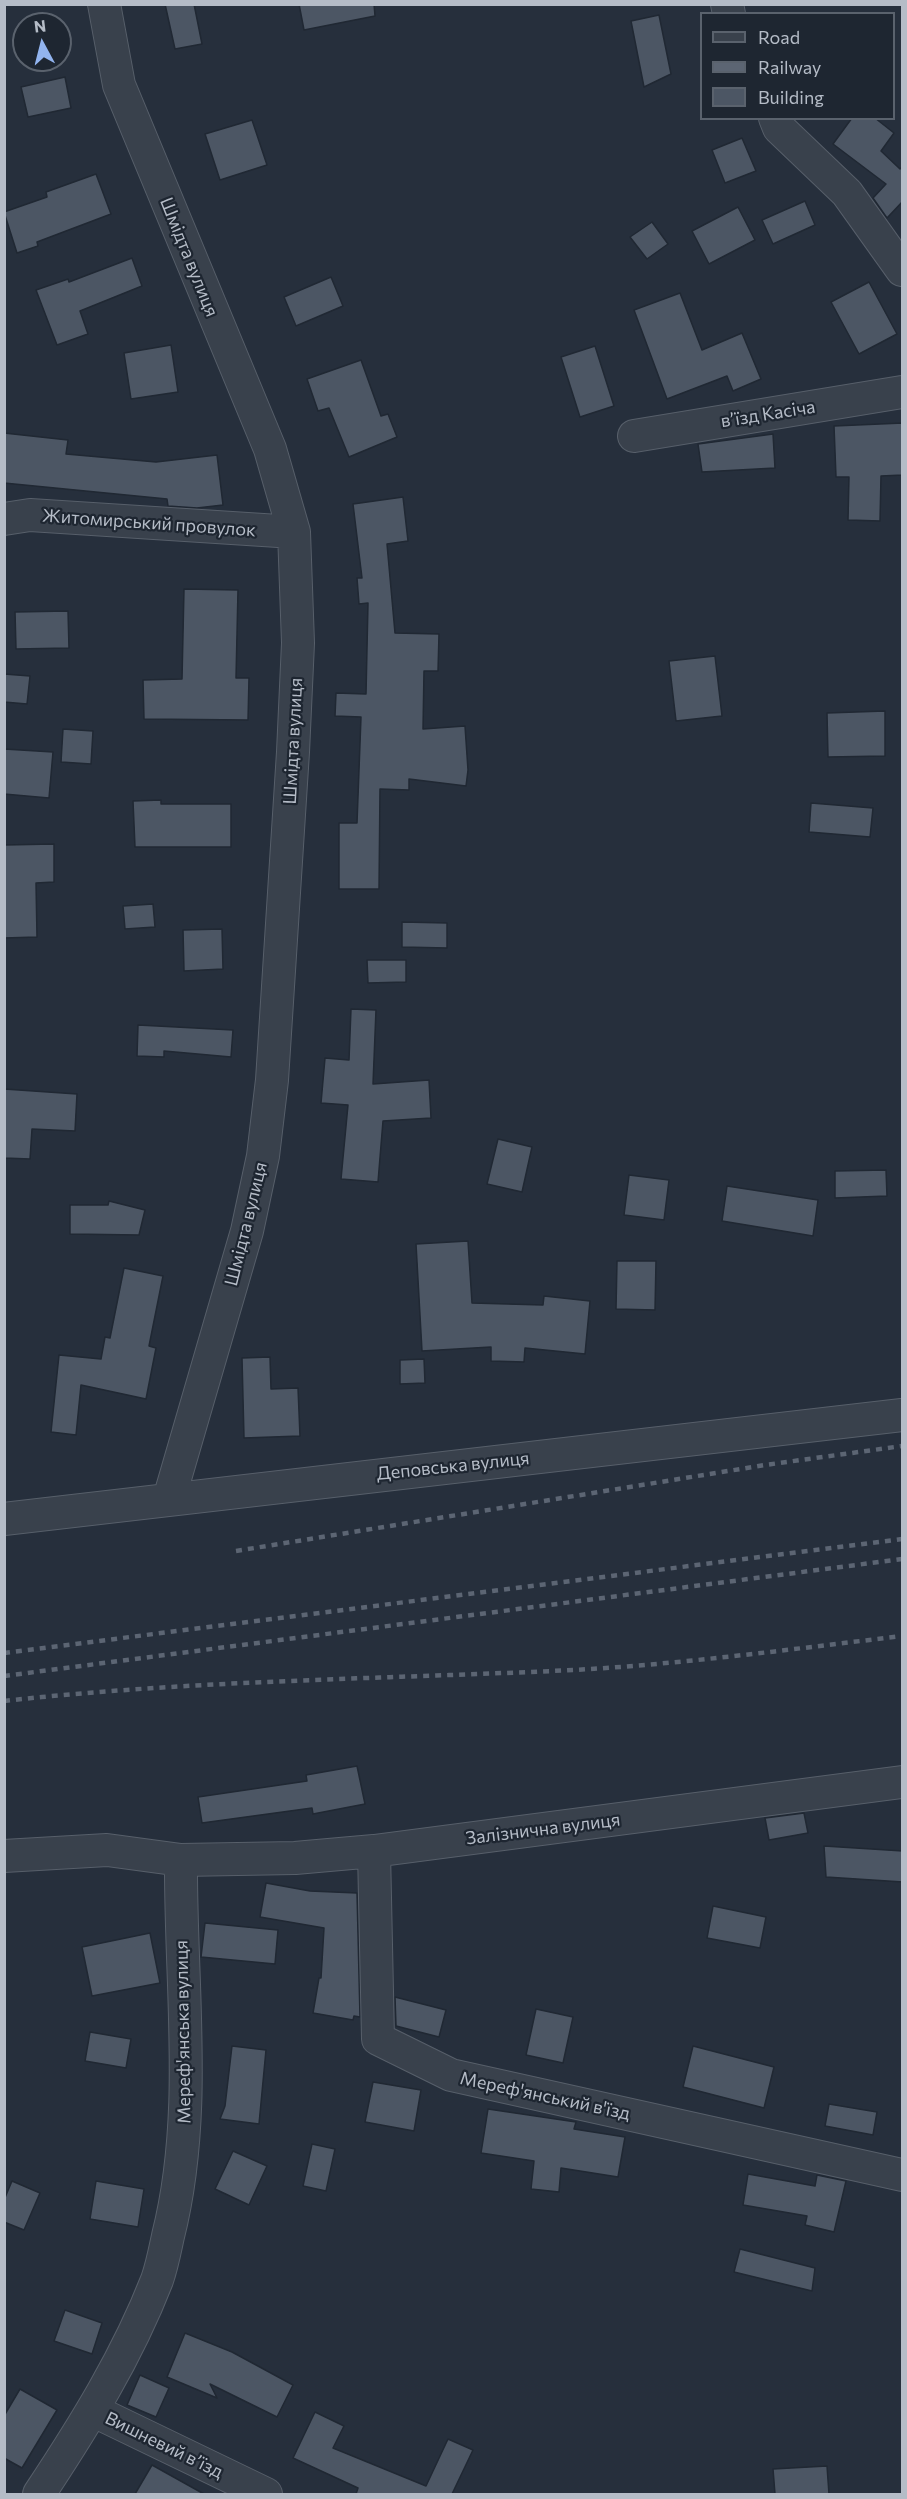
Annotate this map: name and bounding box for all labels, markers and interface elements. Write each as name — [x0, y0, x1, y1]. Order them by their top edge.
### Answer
north arrow — [12, 12, 72, 72]
legend — [700, 12, 895, 120]
text: N — [33, 15, 47, 36]
text: Road — [758, 26, 800, 48]
text: Railway — [758, 56, 821, 78]
text: Building — [758, 86, 824, 108]
street label: Шмідта вулиця — [155, 194, 223, 320]
street label: в’їзд Касіча — [719, 396, 817, 432]
street label: Житомирський провулок — [42, 505, 256, 541]
street label: Шмідта вулиця — [279, 677, 307, 805]
street label: Шмідта вулиця — [220, 1160, 272, 1288]
street label: Деповська вулиця — [376, 1447, 530, 1485]
street label: Залізнична вулиця — [465, 1809, 621, 1849]
street label: Мереф'янська вулиця — [171, 1940, 195, 2124]
street label: Мереф'янський в'їзд — [458, 2067, 632, 2125]
street label: Вишневий в’їзд — [102, 2407, 226, 2483]

